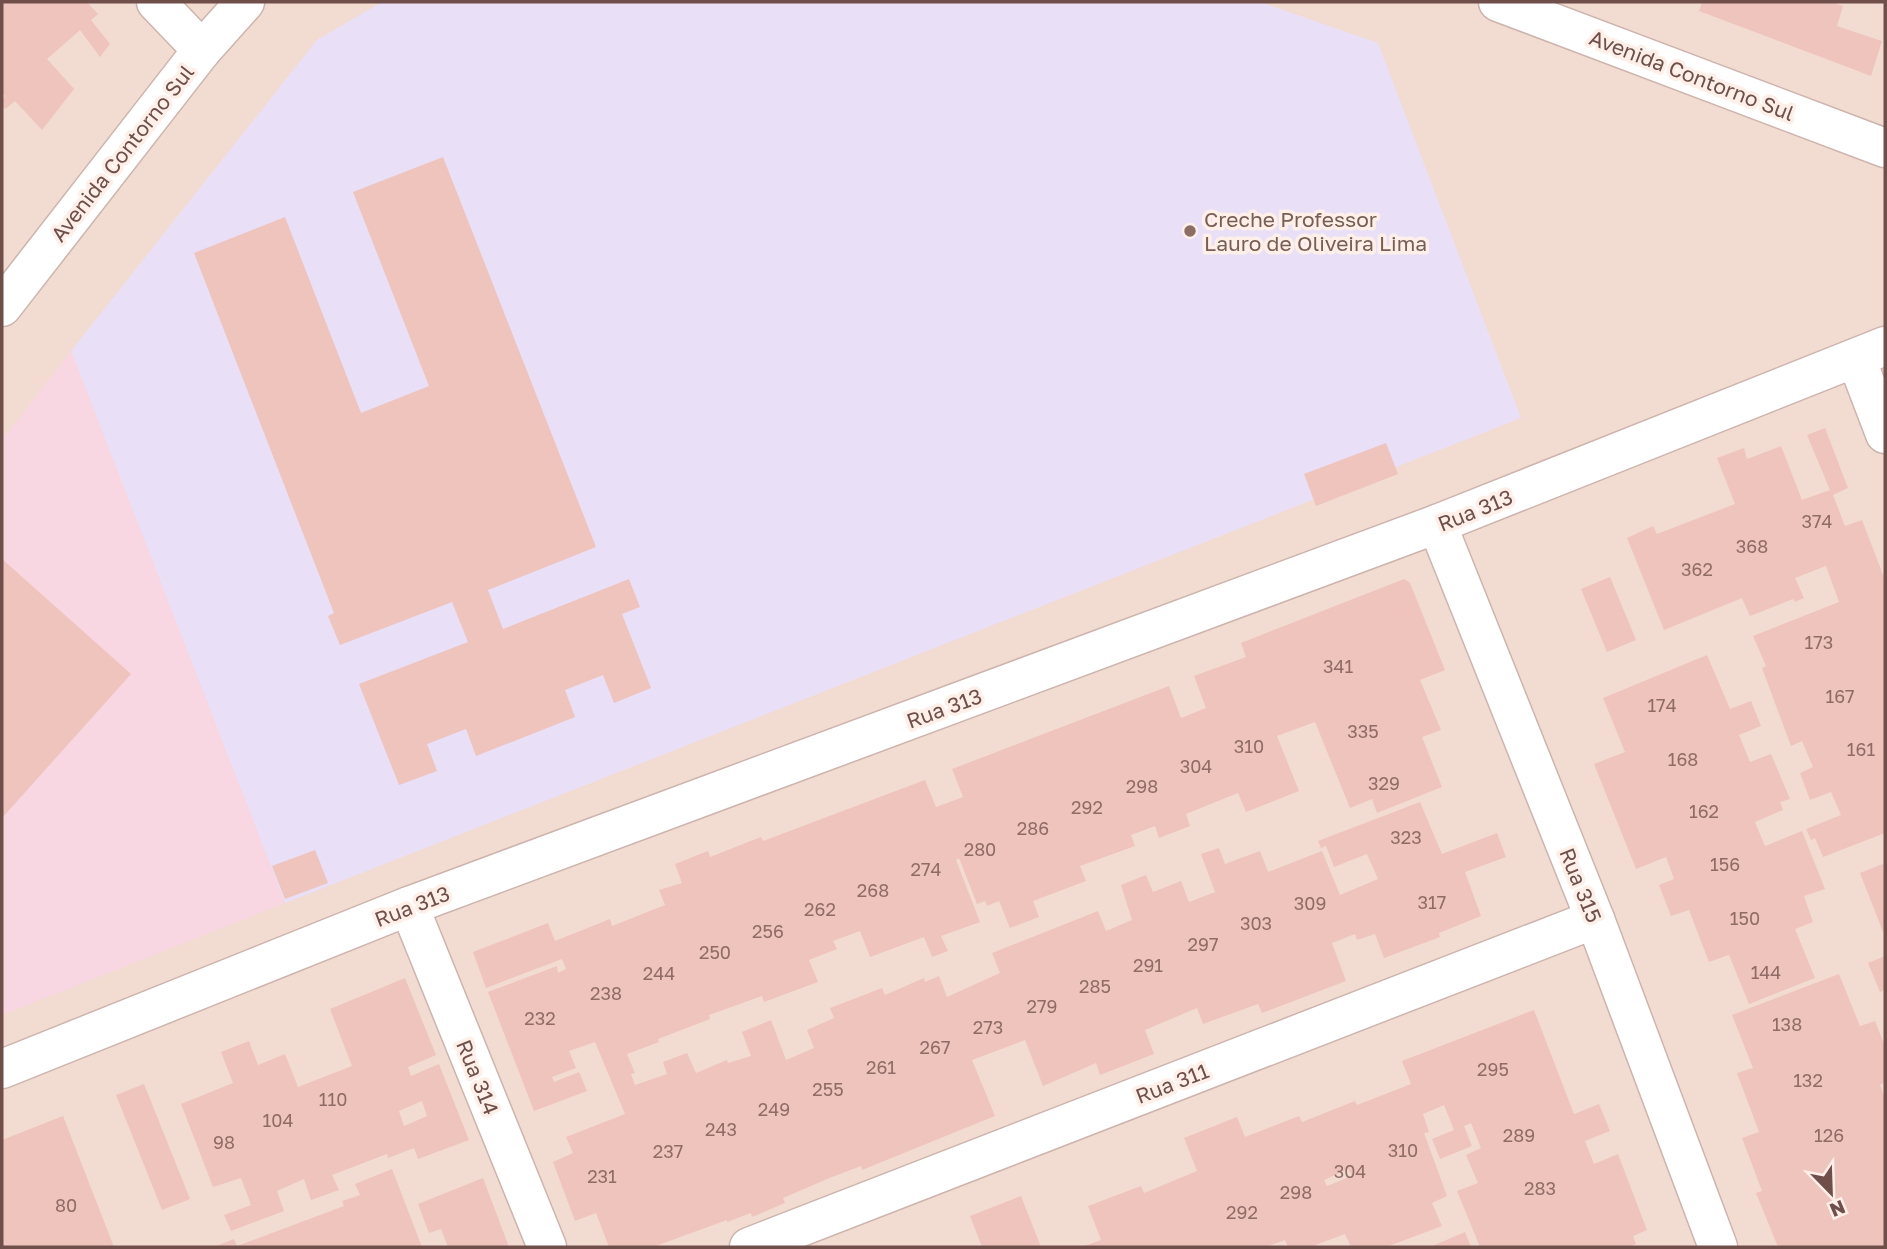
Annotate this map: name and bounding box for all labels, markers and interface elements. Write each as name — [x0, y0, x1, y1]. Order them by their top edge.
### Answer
street label: Avenida Contorno Sul — [1586, 24, 1798, 126]
street label: Avenida Contorno Sul — [45, 59, 199, 247]
place label: Creche Professor Lauro de Oliveira Lima — [1204, 206, 1427, 256]
marker: Creche Professor Lauro de Oliveira Lima — [1182, 223, 1198, 239]
street label: Rua 313 — [1434, 483, 1516, 537]
house number: 374 — [1801, 510, 1833, 532]
house number: 368 — [1736, 535, 1768, 557]
house number: 362 — [1681, 558, 1713, 580]
house number: 173 — [1805, 631, 1833, 653]
house number: 341 — [1323, 655, 1353, 677]
street label: Rua 313 — [903, 682, 985, 734]
house number: 167 — [1825, 685, 1855, 707]
house number: 174 — [1647, 694, 1677, 716]
house number: 335 — [1347, 720, 1379, 742]
house number: 310 — [1234, 735, 1264, 757]
house number: 161 — [1847, 738, 1875, 760]
house number: 168 — [1668, 748, 1698, 770]
house number: 304 — [1180, 755, 1212, 777]
house number: 329 — [1368, 772, 1400, 794]
house number: 298 — [1126, 775, 1158, 797]
house number: 292 — [1071, 796, 1103, 818]
house number: 162 — [1689, 800, 1719, 822]
house number: 286 — [1017, 817, 1049, 839]
house number: 323 — [1390, 826, 1422, 848]
house number: 280 — [964, 838, 996, 860]
street label: Rua 315 — [1554, 844, 1608, 926]
house number: 156 — [1710, 853, 1740, 875]
house number: 274 — [911, 858, 941, 880]
house number: 268 — [857, 879, 889, 901]
street label: Rua 313 — [371, 880, 453, 932]
house number: 317 — [1418, 891, 1446, 913]
house number: 309 — [1294, 892, 1326, 914]
house number: 262 — [804, 898, 836, 920]
house number: 150 — [1730, 907, 1760, 929]
house number: 303 — [1240, 912, 1272, 934]
house number: 256 — [752, 920, 784, 942]
house number: 297 — [1188, 933, 1218, 955]
house number: 250 — [699, 941, 731, 963]
house number: 291 — [1133, 954, 1163, 976]
house number: 144 — [1751, 961, 1781, 983]
house number: 244 — [643, 962, 675, 984]
house number: 285 — [1079, 975, 1111, 997]
house number: 238 — [590, 982, 622, 1004]
house number: 279 — [1027, 995, 1057, 1017]
house number: 232 — [524, 1007, 556, 1029]
house number: 138 — [1772, 1013, 1802, 1035]
house number: 273 — [973, 1016, 1003, 1038]
street label: Rua 314 — [451, 1036, 505, 1118]
house number: 267 — [920, 1036, 950, 1058]
house number: 261 — [866, 1056, 896, 1078]
street label: Rua 311 — [1132, 1057, 1212, 1109]
house number: 295 — [1477, 1058, 1509, 1080]
house number: 132 — [1793, 1069, 1823, 1091]
house number: 255 — [812, 1078, 844, 1100]
house number: 110 — [319, 1088, 347, 1110]
house number: 249 — [758, 1098, 790, 1120]
house number: 104 — [263, 1109, 293, 1131]
house number: 243 — [705, 1118, 737, 1140]
house number: 289 — [1503, 1124, 1535, 1146]
house number: 126 — [1814, 1124, 1844, 1146]
house number: 98 — [213, 1131, 235, 1153]
house number: 310 — [1388, 1139, 1418, 1161]
house number: 237 — [653, 1140, 683, 1162]
north arrow — [1796, 1158, 1866, 1228]
house number: 304 — [1334, 1160, 1366, 1182]
house number: 231 — [587, 1165, 617, 1187]
house number: 283 — [1524, 1177, 1556, 1199]
house number: 298 — [1280, 1181, 1312, 1203]
house number: 80 — [55, 1194, 77, 1216]
text: N — [1827, 1196, 1849, 1223]
house number: 292 — [1226, 1201, 1258, 1223]

